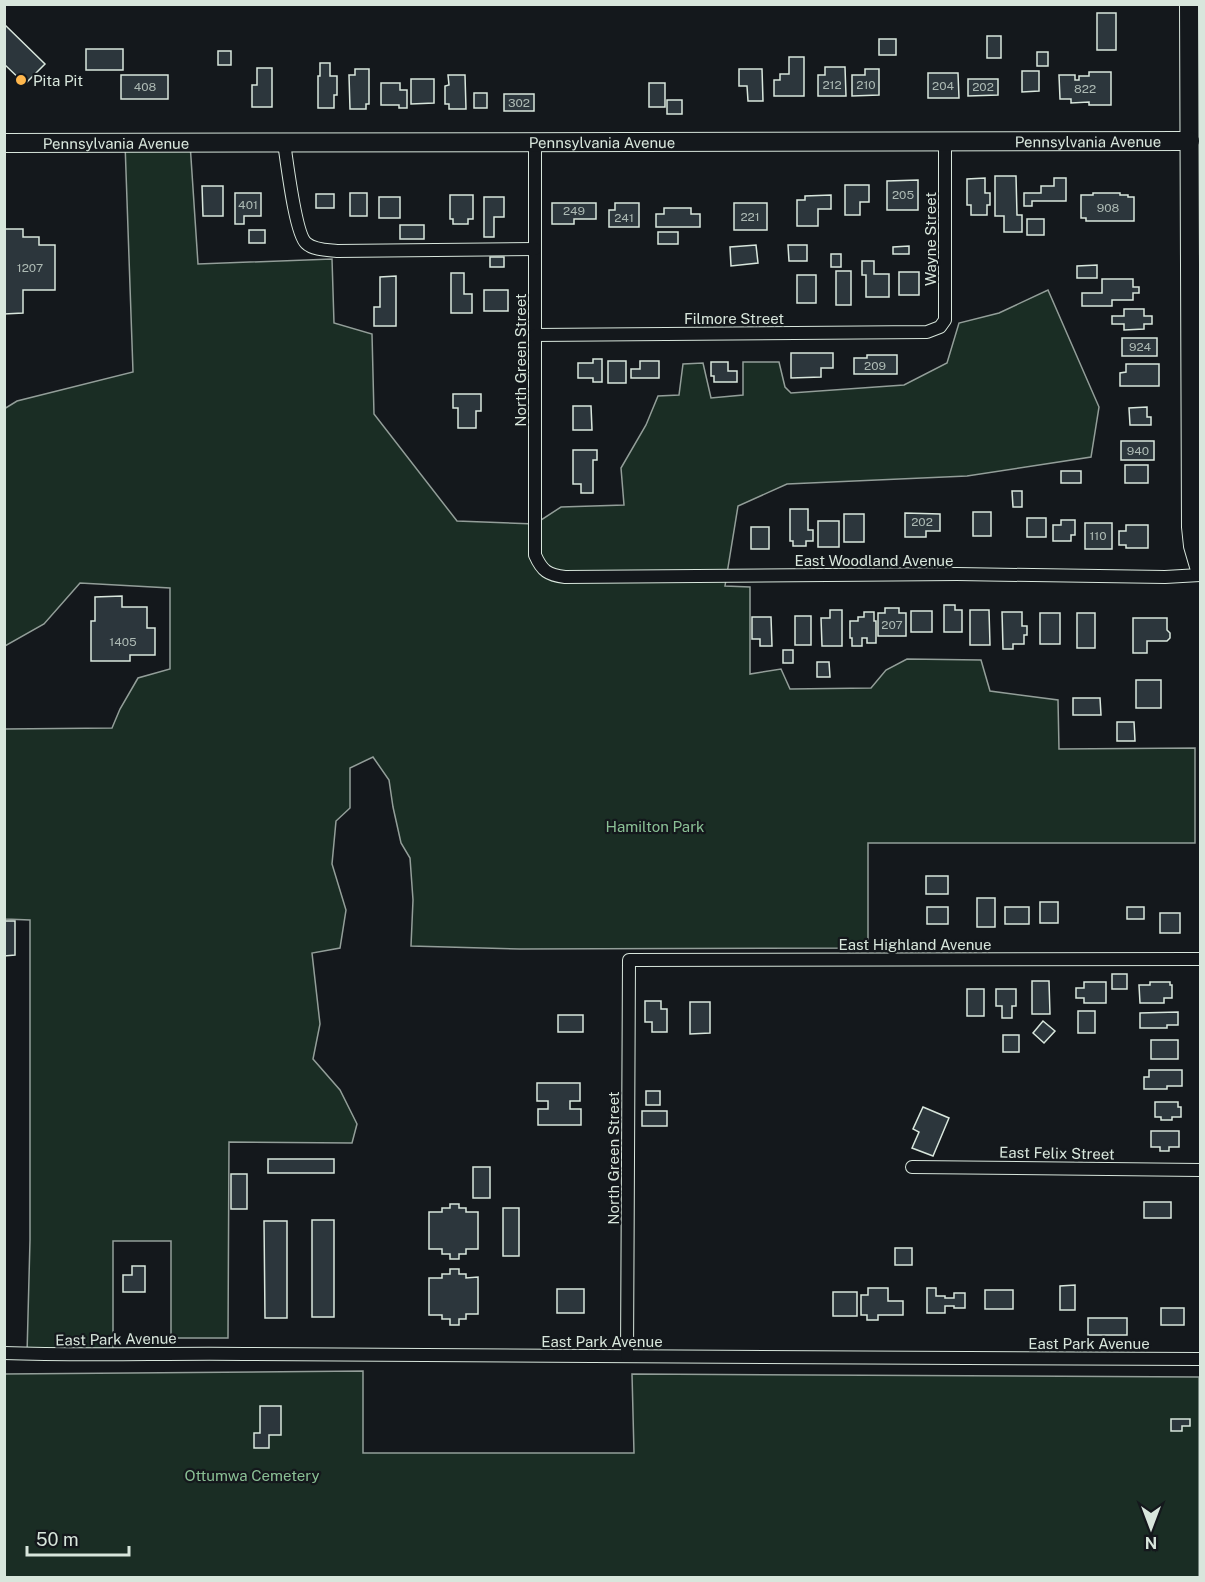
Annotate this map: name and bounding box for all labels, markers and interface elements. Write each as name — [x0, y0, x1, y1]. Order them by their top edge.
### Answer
place label: Pita Pit — [33, 72, 83, 89]
marker: Pita Pit — [14, 73, 28, 87]
house number: 212 — [822, 78, 842, 92]
house number: 210 — [856, 78, 876, 92]
house number: 204 — [932, 79, 954, 93]
house number: 408 — [134, 80, 157, 94]
house number: 202 — [972, 80, 994, 94]
house number: 822 — [1074, 82, 1096, 96]
house number: 302 — [508, 96, 530, 110]
street label: Pennsylvania Avenue — [529, 133, 675, 151]
street label: Pennsylvania Avenue — [1015, 133, 1161, 150]
street label: Pennsylvania Avenue — [43, 134, 189, 151]
house number: 205 — [892, 188, 914, 202]
street label: Wayne Street — [922, 192, 939, 286]
house number: 401 — [238, 198, 258, 212]
house number: 908 — [1097, 201, 1119, 215]
house number: 249 — [563, 204, 585, 218]
house number: 221 — [740, 210, 760, 224]
house number: 241 — [614, 211, 634, 225]
house number: 1207 — [17, 261, 43, 275]
street label: North Green Street — [512, 293, 529, 427]
street label: Filmore Street — [684, 310, 784, 327]
house number: 924 — [1129, 340, 1152, 354]
house number: 209 — [864, 359, 886, 373]
house number: 940 — [1127, 444, 1149, 458]
house number: 202 — [911, 515, 933, 529]
house number: 110 — [1089, 529, 1107, 543]
street label: East Woodland Avenue — [794, 552, 954, 569]
house number: 207 — [881, 618, 903, 632]
house number: 1405 — [109, 635, 137, 649]
park label: Hamilton Park — [606, 818, 704, 835]
street label: East Highland Avenue — [838, 936, 992, 953]
street label: North Green Street — [605, 1091, 622, 1225]
street label: East Felix Street — [999, 1143, 1115, 1163]
street label: East Park Avenue — [55, 1329, 177, 1349]
street label: East Park Avenue — [541, 1333, 663, 1350]
street label: East Park Avenue — [1028, 1335, 1150, 1352]
park label: Ottumwa Cemetery — [185, 1467, 319, 1484]
north arrow — [1121, 1498, 1181, 1558]
scale bar — [27, 1519, 129, 1557]
text: 50 m — [36, 1529, 79, 1550]
text: N — [1145, 1533, 1157, 1552]

